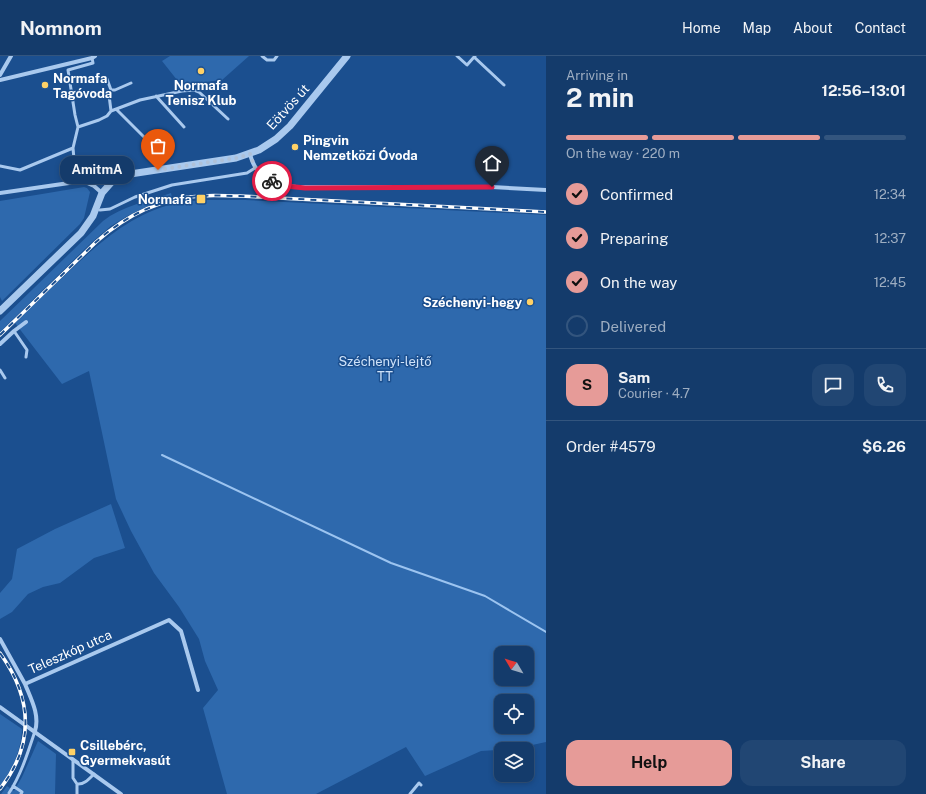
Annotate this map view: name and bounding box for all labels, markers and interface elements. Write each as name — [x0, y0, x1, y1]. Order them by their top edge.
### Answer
text: Nomnom — [20, 17, 102, 39]
text: Home — [682, 20, 721, 36]
text: Map — [743, 20, 771, 36]
text: About — [793, 20, 833, 36]
text: Contact — [855, 20, 906, 36]
marker: Normafa Tenisz Klub — [196, 66, 206, 76]
text: Arriving in — [566, 68, 628, 83]
place label: Normafa Tagóvoda — [53, 71, 112, 101]
place label: Normafa Tenisz Klub — [165, 78, 237, 108]
marker: Normafa Tagóvoda — [40, 80, 50, 90]
street label: Eötvös út — [264, 81, 312, 133]
text: 2 min — [566, 82, 634, 113]
text: 12:56–13:01 — [822, 82, 906, 99]
pin — [141, 129, 175, 170]
place label: Pingvin Nemzetközi Óvoda — [303, 133, 418, 163]
icon: bag — [147, 135, 169, 157]
marker: Pingvin Nemzetközi Óvoda — [290, 142, 300, 152]
pin — [475, 146, 509, 187]
text: On the way · 220 m — [566, 146, 680, 161]
icon: home — [481, 152, 503, 174]
callout: AmitmA — [60, 156, 134, 184]
courier — [252, 161, 292, 201]
text: AmitmA — [71, 162, 123, 177]
icon: bike — [261, 170, 283, 192]
icon: check — [566, 183, 588, 205]
text: Confirmed — [600, 186, 673, 203]
text: 12:34 — [874, 187, 906, 202]
place label: Normafa — [138, 192, 192, 207]
marker: Normafa — [195, 193, 207, 205]
icon: check — [566, 227, 588, 249]
text: Preparing — [600, 230, 669, 247]
text: 12:37 — [874, 231, 906, 246]
icon: check — [566, 271, 588, 293]
text: On the way — [600, 274, 677, 291]
text: 12:45 — [874, 275, 906, 290]
place label: Széchenyi-hegy — [423, 295, 523, 310]
marker: Széchenyi-hegy — [525, 297, 535, 307]
text: Delivered — [600, 318, 666, 335]
park label: Széchenyi-lejtő TT — [339, 354, 432, 384]
button: chat — [812, 364, 854, 406]
button: phone — [864, 364, 906, 406]
text: Sam — [618, 369, 650, 386]
text: S — [582, 376, 592, 393]
text: Courier · 4.7 — [618, 386, 690, 401]
text: Order #4579 — [566, 438, 656, 455]
text: $6.26 — [862, 438, 906, 455]
street label: Teleszkóp utca — [26, 627, 114, 677]
north arrow — [494, 646, 534, 686]
map controls — [494, 646, 534, 782]
button: locate — [494, 694, 534, 734]
place label: Csillebérc, Gyermekvasút — [80, 738, 171, 768]
button: Help — [566, 740, 732, 786]
button: Share — [740, 740, 906, 786]
button: layers — [494, 742, 534, 782]
marker: Csillebérc, Gyermekvasút — [67, 747, 77, 757]

